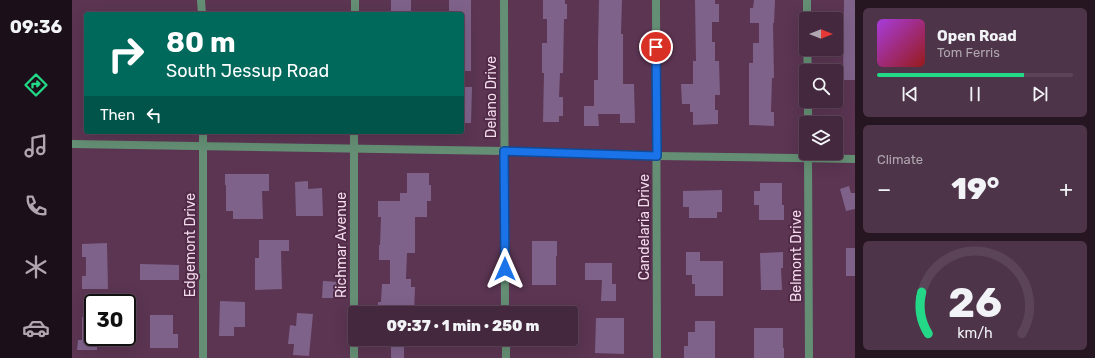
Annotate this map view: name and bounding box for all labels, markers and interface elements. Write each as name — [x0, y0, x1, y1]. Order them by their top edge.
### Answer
north arrow — [799, 12, 843, 56]
map controls — [799, 12, 843, 160]
text: 09:36 — [10, 16, 62, 38]
text: 80 m — [166, 26, 236, 59]
text: Open Road — [937, 27, 1017, 45]
icon: right — [100, 28, 152, 80]
pin — [639, 30, 673, 64]
icon: arrive — [645, 36, 667, 58]
text: Tom Ferris — [937, 45, 1000, 60]
street label: Delano Drive — [483, 56, 500, 138]
text: South Jessup Road — [166, 60, 329, 82]
button: search — [799, 64, 843, 108]
icon: directions — [22, 71, 50, 99]
icon: previous — [899, 83, 921, 105]
icon: pause — [964, 83, 986, 105]
icon: next — [1029, 83, 1051, 105]
icon: left — [143, 104, 165, 126]
text: Then — [100, 106, 135, 124]
button: layers — [799, 116, 843, 160]
icon: music — [22, 132, 50, 160]
text: Climate — [877, 152, 923, 167]
text: 19° — [951, 171, 999, 207]
street label: Candelaria Drive — [636, 174, 653, 280]
text: − — [877, 176, 891, 203]
text: + — [1059, 176, 1073, 203]
icon: phone — [22, 192, 50, 220]
street label: Richmar Avenue — [333, 192, 350, 298]
street label: Edgemont Drive — [182, 193, 199, 297]
street label: Belmont Drive — [788, 210, 805, 302]
position arrow — [484, 248, 526, 290]
icon: climate — [22, 253, 50, 281]
text: 26 — [948, 277, 1002, 326]
speed limit sign: 30 — [84, 294, 136, 346]
icon: car — [22, 314, 50, 342]
text: 09:37 · 1 min · 250 m — [387, 317, 539, 335]
text: km/h — [957, 324, 993, 341]

